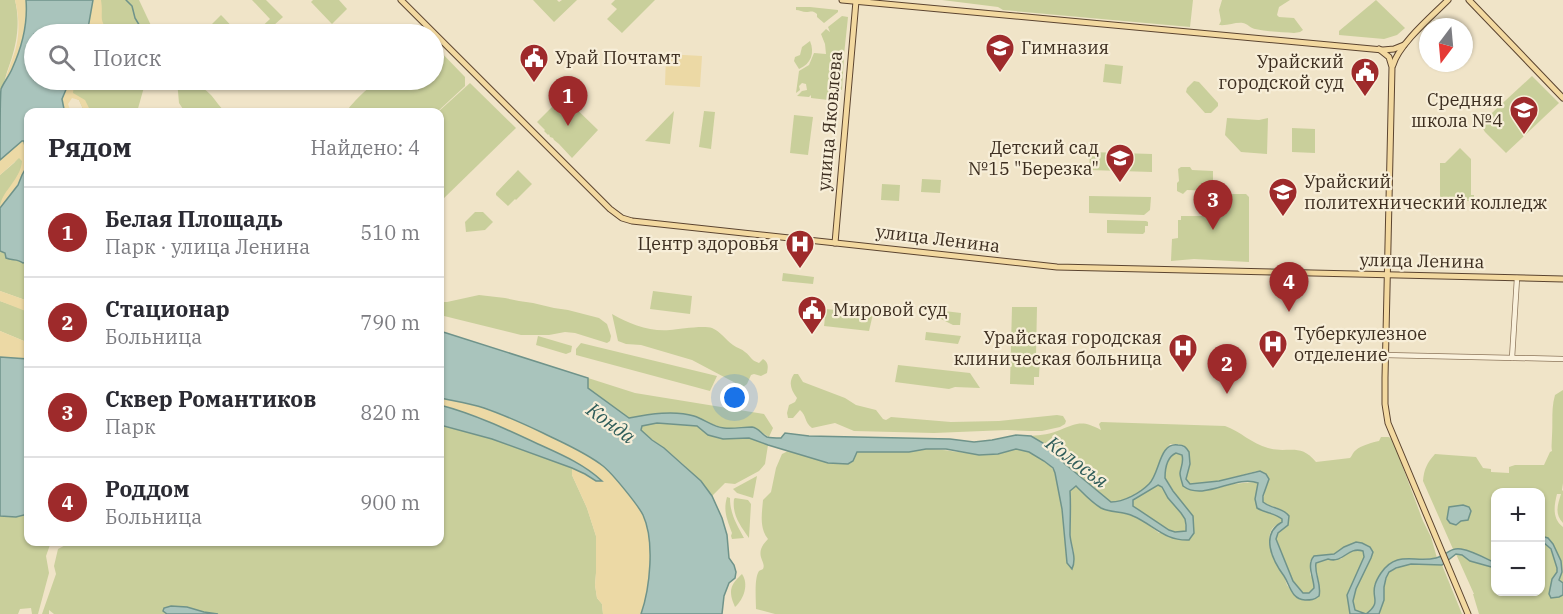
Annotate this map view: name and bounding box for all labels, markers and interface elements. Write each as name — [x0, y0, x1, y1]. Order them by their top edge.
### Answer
north arrow — [1419, 18, 1473, 72]
search box — [24, 24, 444, 90]
school or university icon: Гимназия — [984, 32, 1016, 74]
place label: Гимназия — [1021, 36, 1109, 59]
icon: search — [45, 41, 78, 74]
public building icon: Урай Почтамт — [518, 42, 550, 84]
text: Поиск — [93, 43, 161, 72]
place label: Урай Почтамт — [555, 46, 680, 69]
street label: улица Яковлева — [812, 50, 847, 192]
place label: Урайский городской суд — [1218, 50, 1344, 94]
public building icon: Урайский городской суд — [1349, 56, 1381, 98]
pin: 1 — [548, 76, 588, 126]
place label: Средняя школа №4 — [1411, 88, 1503, 132]
school or university icon: Средняя школа №4 — [1508, 94, 1540, 136]
text: Рядом — [48, 130, 132, 164]
text: Найдено: 4 — [311, 134, 420, 161]
place label: Детский сад №15 "Березка" — [968, 136, 1099, 180]
school or university icon: Детский сад №15 "Березка" — [1104, 142, 1136, 184]
place label: Урайский политехнический колледж — [1304, 170, 1548, 214]
school or university icon: Урайский политехнический колледж — [1267, 176, 1299, 218]
pin: 3 — [1194, 180, 1232, 230]
text: Белая Площадь — [105, 204, 283, 233]
text: 1 — [62, 219, 74, 246]
text: 510 m — [360, 219, 420, 246]
street label: улица Ленина — [875, 219, 1002, 258]
hospital icon: Центр здоровья — [784, 228, 816, 270]
place label: Центр здоровья — [638, 232, 779, 255]
text: Парк · улица Ленина — [105, 233, 310, 260]
street label: улица Ленина — [1359, 248, 1485, 273]
pin: 4 — [1270, 262, 1308, 312]
text: Стационар — [105, 294, 230, 323]
public building icon: Мировой суд — [796, 294, 828, 336]
place label: Мировой суд — [833, 298, 948, 321]
text: 2 — [62, 309, 74, 336]
text: 790 m — [360, 309, 420, 336]
place label: Туберкулезное отделение — [1294, 322, 1427, 366]
text: Больница — [105, 323, 202, 350]
place label: Урайская городская клиническая больница — [953, 326, 1162, 370]
hospital icon: Туберкулезное отделение — [1257, 328, 1289, 370]
hospital icon: Урайская городская клиническая больница — [1167, 332, 1199, 374]
pin: 2 — [1208, 344, 1246, 394]
your location — [720, 383, 749, 412]
text: Сквер Романтиков — [105, 384, 316, 413]
water label: Конда — [581, 395, 641, 450]
text: 3 — [62, 399, 74, 426]
text: 820 m — [360, 399, 420, 426]
text: Парк — [105, 413, 156, 440]
water label: Колосья — [1040, 429, 1114, 494]
text: Роддом — [105, 474, 189, 503]
map controls — [1491, 488, 1545, 596]
button: + — [1491, 488, 1545, 542]
text: 4 — [62, 489, 74, 516]
text: 900 m — [360, 489, 420, 516]
text: Больница — [105, 503, 202, 530]
button: − — [1491, 542, 1545, 596]

